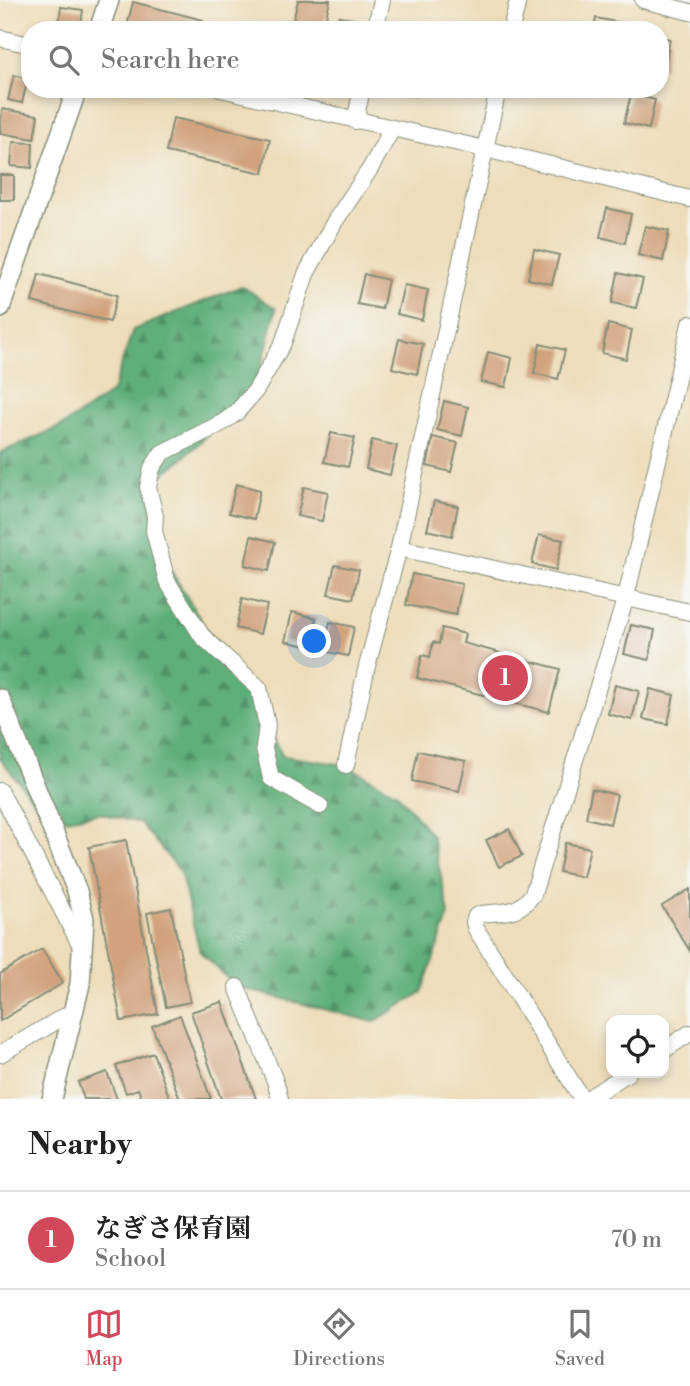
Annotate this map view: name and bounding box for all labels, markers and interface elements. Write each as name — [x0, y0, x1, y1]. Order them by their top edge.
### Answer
search box — [21, 21, 669, 98]
icon: search — [45, 41, 83, 79]
text: Search here — [101, 44, 240, 76]
your location — [297, 624, 331, 658]
pin: 1 — [482, 652, 528, 704]
map controls — [606, 1015, 669, 1078]
button: locate — [606, 1015, 669, 1078]
text: Nearby — [28, 1126, 132, 1164]
text: なぎさ保育園 — [95, 1213, 251, 1245]
text: 1 — [45, 1226, 57, 1254]
text: 70 m — [611, 1226, 662, 1254]
text: School — [95, 1245, 166, 1273]
tab: Map — [85, 1305, 123, 1371]
tab: Directions — [293, 1305, 385, 1371]
tab: Saved — [555, 1305, 605, 1371]

